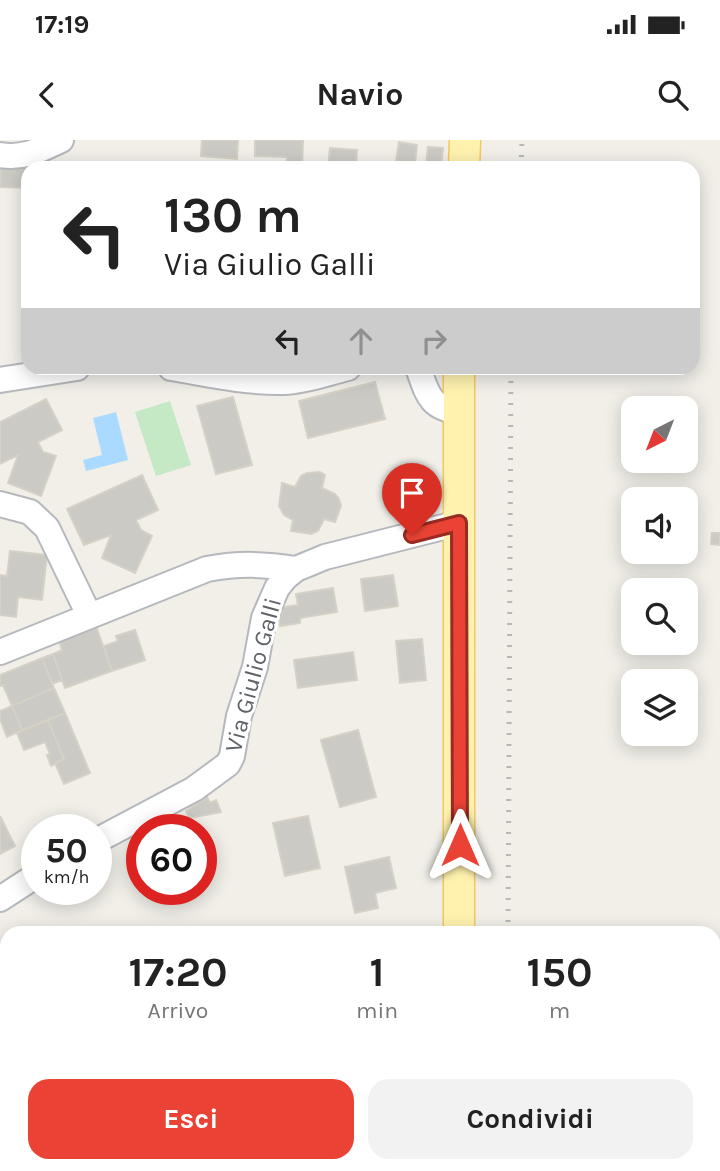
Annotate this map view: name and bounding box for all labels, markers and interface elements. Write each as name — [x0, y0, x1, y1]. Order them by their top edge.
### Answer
text: 17:19 — [35, 9, 89, 40]
icon: back — [28, 76, 66, 114]
text: Navio — [317, 76, 403, 113]
icon: search — [654, 76, 692, 114]
text: 130 m — [164, 187, 302, 244]
icon: left — [49, 189, 140, 280]
text: Via Giulio Galli — [164, 246, 376, 283]
icon: left — [269, 322, 307, 360]
icon: ahead — [342, 322, 380, 360]
icon: right — [415, 322, 453, 360]
north arrow — [621, 396, 698, 472]
map controls — [621, 396, 698, 746]
pin — [382, 463, 442, 535]
icon: arrive — [393, 474, 431, 512]
button: sound — [621, 487, 698, 564]
button: search — [621, 578, 698, 655]
street label: Via Giulio Galli — [219, 595, 287, 755]
button: layers — [621, 669, 698, 746]
position arrow — [423, 808, 497, 882]
speed limit sign: 60 — [126, 814, 217, 905]
text: 50 — [45, 830, 88, 871]
text: km/h — [44, 866, 89, 888]
text: 17:20 — [128, 947, 228, 997]
text: 1 — [370, 947, 385, 997]
text: 150 — [527, 947, 593, 997]
text: Arrivo — [148, 997, 208, 1024]
text: min — [356, 997, 398, 1024]
text: m — [549, 997, 570, 1024]
button: Esci — [28, 1079, 354, 1159]
button: Condividi — [368, 1079, 693, 1159]

